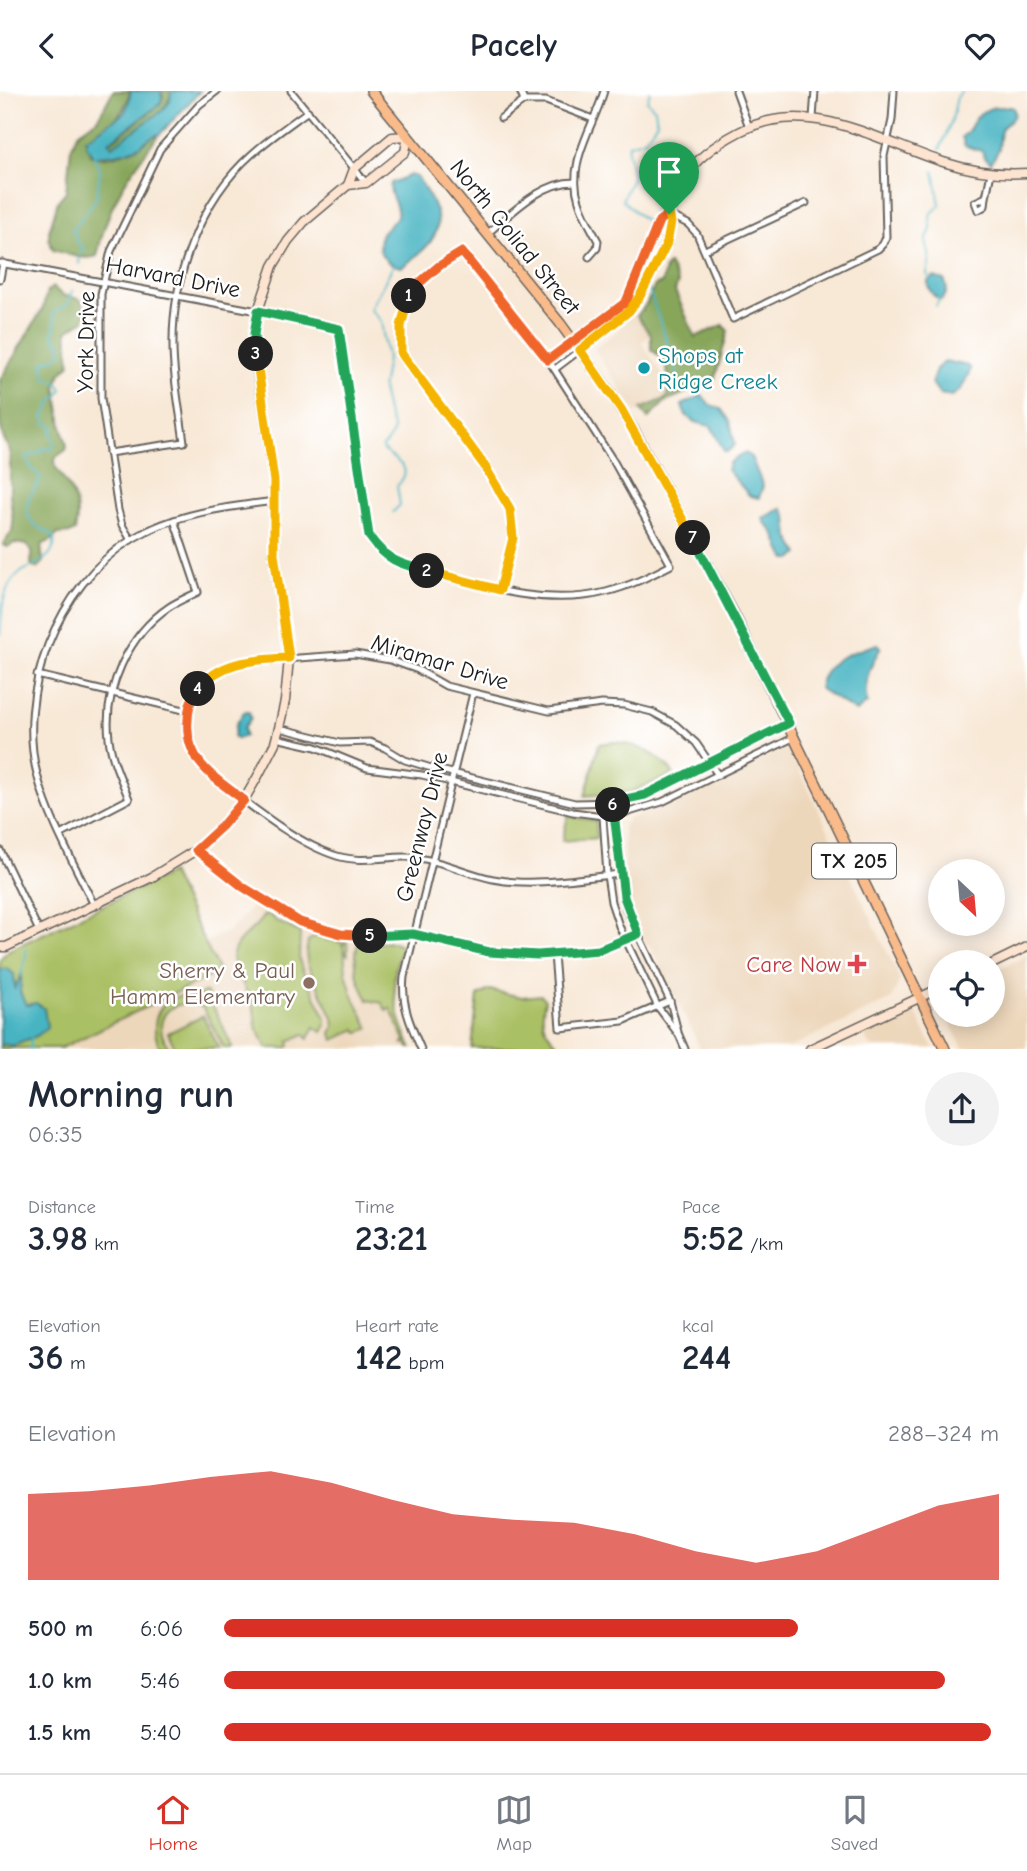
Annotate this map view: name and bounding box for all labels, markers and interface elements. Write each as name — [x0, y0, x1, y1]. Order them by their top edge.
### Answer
icon: back — [28, 27, 66, 65]
text: Pacely — [470, 27, 557, 64]
icon: heart — [961, 27, 999, 65]
pin — [639, 142, 699, 214]
icon: arrive — [650, 153, 688, 191]
street label: North Goliad Street — [444, 154, 587, 321]
street label: Harvard Drive — [103, 251, 243, 303]
pin: 1 — [392, 279, 426, 313]
text: 1 — [405, 284, 412, 306]
street label: York Drive — [72, 291, 100, 393]
pin: 3 — [238, 337, 274, 371]
text: 3 — [251, 342, 260, 364]
place label: Shops at Ridge Creek — [658, 342, 778, 395]
marker: Shops at Ridge Creek — [636, 360, 652, 376]
pin: 7 — [676, 521, 710, 555]
text: 7 — [688, 526, 697, 548]
pin: 2 — [410, 553, 444, 589]
text: 2 — [422, 559, 431, 581]
street label: Miramar Drive — [368, 628, 512, 696]
pin: 4 — [180, 671, 216, 707]
text: 4 — [193, 677, 202, 699]
street label: Greenway Drive — [390, 749, 454, 905]
pin: 6 — [596, 787, 630, 823]
text: 6 — [608, 793, 617, 815]
road number: TX 205 — [812, 843, 896, 879]
north arrow — [928, 859, 1004, 936]
map controls — [928, 859, 1005, 1027]
pin: 5 — [352, 919, 388, 953]
text: 5 — [364, 924, 375, 946]
button: locate — [928, 950, 1005, 1027]
place label: Care Now — [746, 951, 841, 978]
marker: Care Now — [847, 954, 867, 974]
place label: Sherry & Paul Hamm Elementary — [110, 957, 296, 1010]
marker: Sherry & Paul Hamm Elementary — [301, 975, 317, 991]
button: share — [925, 1072, 999, 1146]
text: Morning run — [28, 1073, 234, 1117]
text: 06:35 — [28, 1121, 83, 1148]
text: Distance — [28, 1196, 96, 1218]
text: Time — [355, 1196, 394, 1218]
text: Pace — [682, 1196, 720, 1218]
text: 3.98 — [28, 1218, 88, 1259]
text: 23:21 — [355, 1218, 428, 1259]
text: 5:52 — [682, 1218, 744, 1259]
text: km — [88, 1233, 119, 1255]
text: /km — [744, 1233, 783, 1255]
text: Elevation — [28, 1315, 101, 1337]
text: Heart rate — [355, 1315, 439, 1337]
text: kcal — [682, 1315, 714, 1337]
text: 36 — [28, 1337, 64, 1378]
text: 142 — [355, 1337, 402, 1378]
text: 244 — [682, 1337, 731, 1378]
text: m — [64, 1352, 86, 1374]
text: bpm — [402, 1352, 445, 1374]
text: Elevation — [28, 1420, 116, 1447]
text: 288–324 m — [888, 1420, 999, 1447]
text: 500 m — [28, 1615, 93, 1642]
text: 6:06 — [140, 1615, 183, 1642]
text: 1.0 km — [28, 1667, 92, 1694]
text: 5:46 — [140, 1667, 180, 1694]
text: 1.5 km — [28, 1719, 91, 1746]
text: 5:40 — [140, 1719, 182, 1746]
tab: Home — [149, 1791, 198, 1855]
tab: Map — [495, 1791, 533, 1855]
tab: Saved — [831, 1791, 878, 1855]

